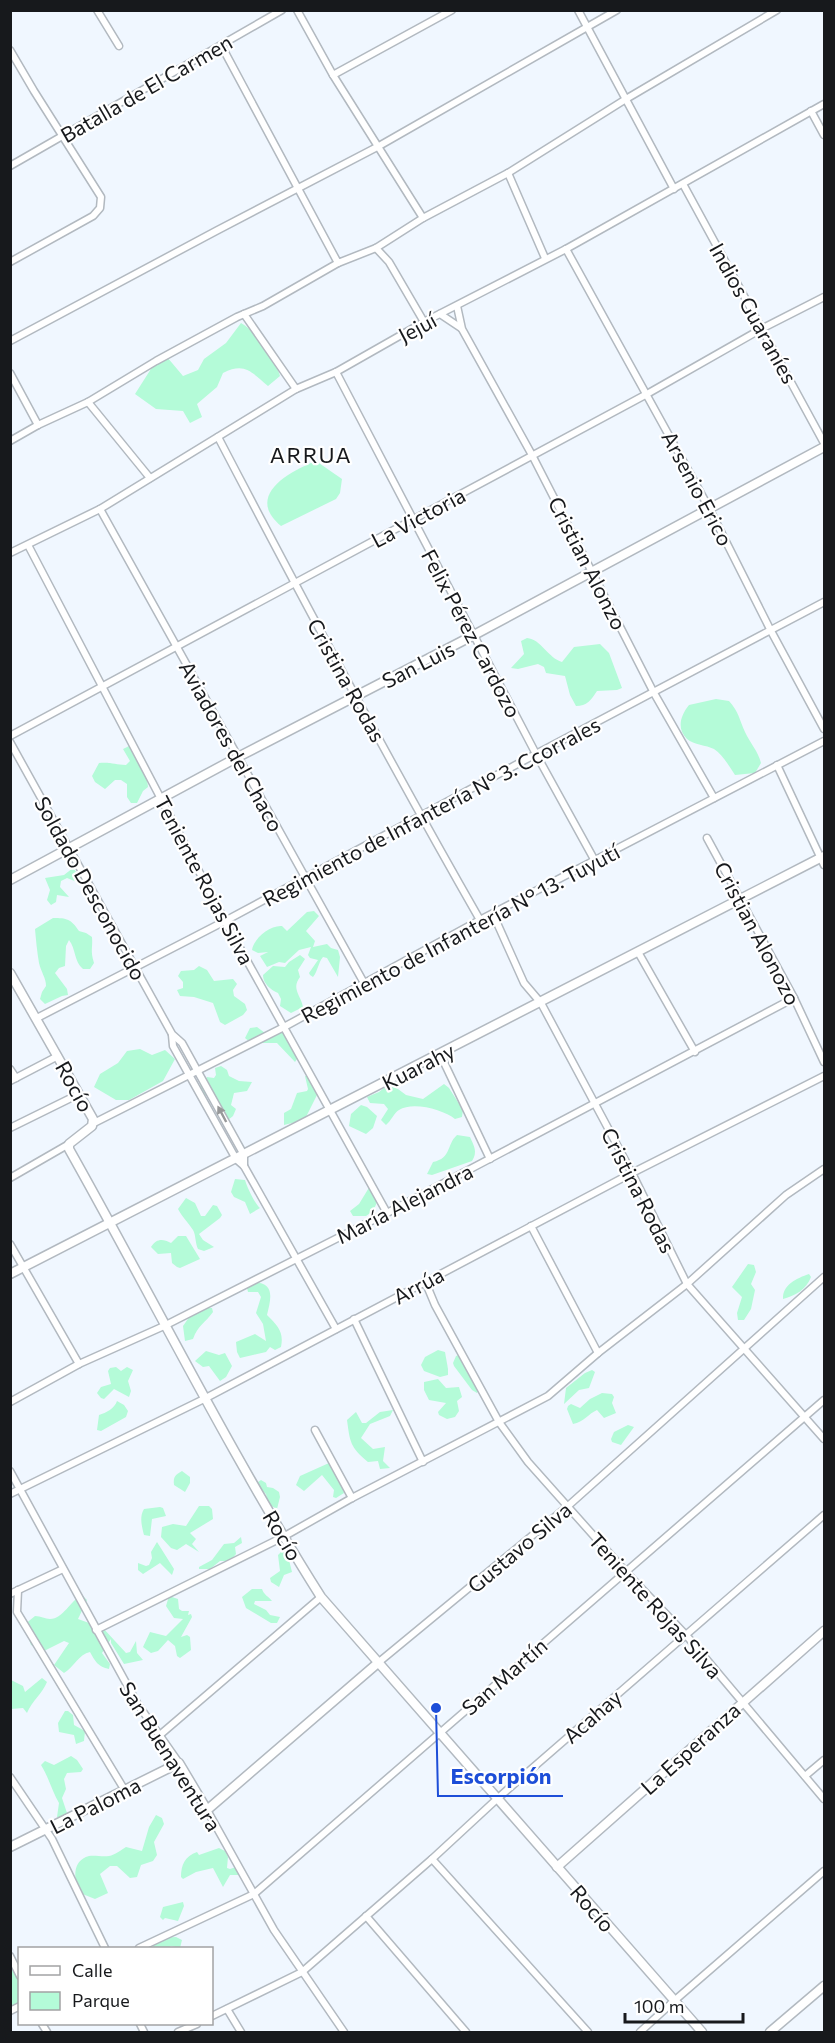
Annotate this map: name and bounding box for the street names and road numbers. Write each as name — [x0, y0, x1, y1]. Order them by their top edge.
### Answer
street label: Batalla de El Carmen — [56, 29, 236, 147]
street label: Indios Guaraníes — [705, 238, 803, 388]
street label: Jejuí — [394, 306, 441, 347]
street label: Arsenio Erico — [657, 426, 739, 550]
street label: La Victoria — [367, 482, 469, 552]
street label: Cristian Alonzo — [544, 492, 632, 634]
street label: Felix Pérez Cardozo — [417, 545, 527, 721]
street label: Cristina Rodas — [303, 614, 391, 746]
street label: San Luis — [378, 635, 458, 693]
street label: Aviadores del Chaco — [175, 656, 289, 836]
street label: Regimiento de Infantería N° 3. Ccorrales — [258, 711, 604, 911]
street label: Teniente Rojas Silva — [150, 791, 260, 969]
street label: Soldado Desconocido — [30, 792, 152, 984]
street label: Regimiento de Infantería N° 13. Tuyutí — [296, 838, 624, 1028]
street label: Cristian Alonozo — [710, 857, 806, 1009]
street label: Kuarahy — [377, 1037, 459, 1095]
street label: Rocío — [51, 1056, 99, 1116]
street label: Cristina Rodas — [597, 1123, 681, 1257]
street label: María Alejandra — [331, 1158, 477, 1248]
street label: Arrúa — [388, 1261, 448, 1309]
street label: Gustavo Silva — [462, 1496, 576, 1598]
street label: Rocío — [258, 1505, 308, 1565]
street label: Teniente Rojas Silva — [584, 1527, 728, 1683]
street label: San Martín — [456, 1632, 552, 1720]
street label: San Buenaventura — [115, 1677, 227, 1835]
street label: Acahay — [558, 1684, 626, 1748]
street label: La Esperanza — [635, 1697, 745, 1799]
street label: La Paloma — [45, 1772, 145, 1838]
street label: Rocío — [566, 1879, 620, 1937]

